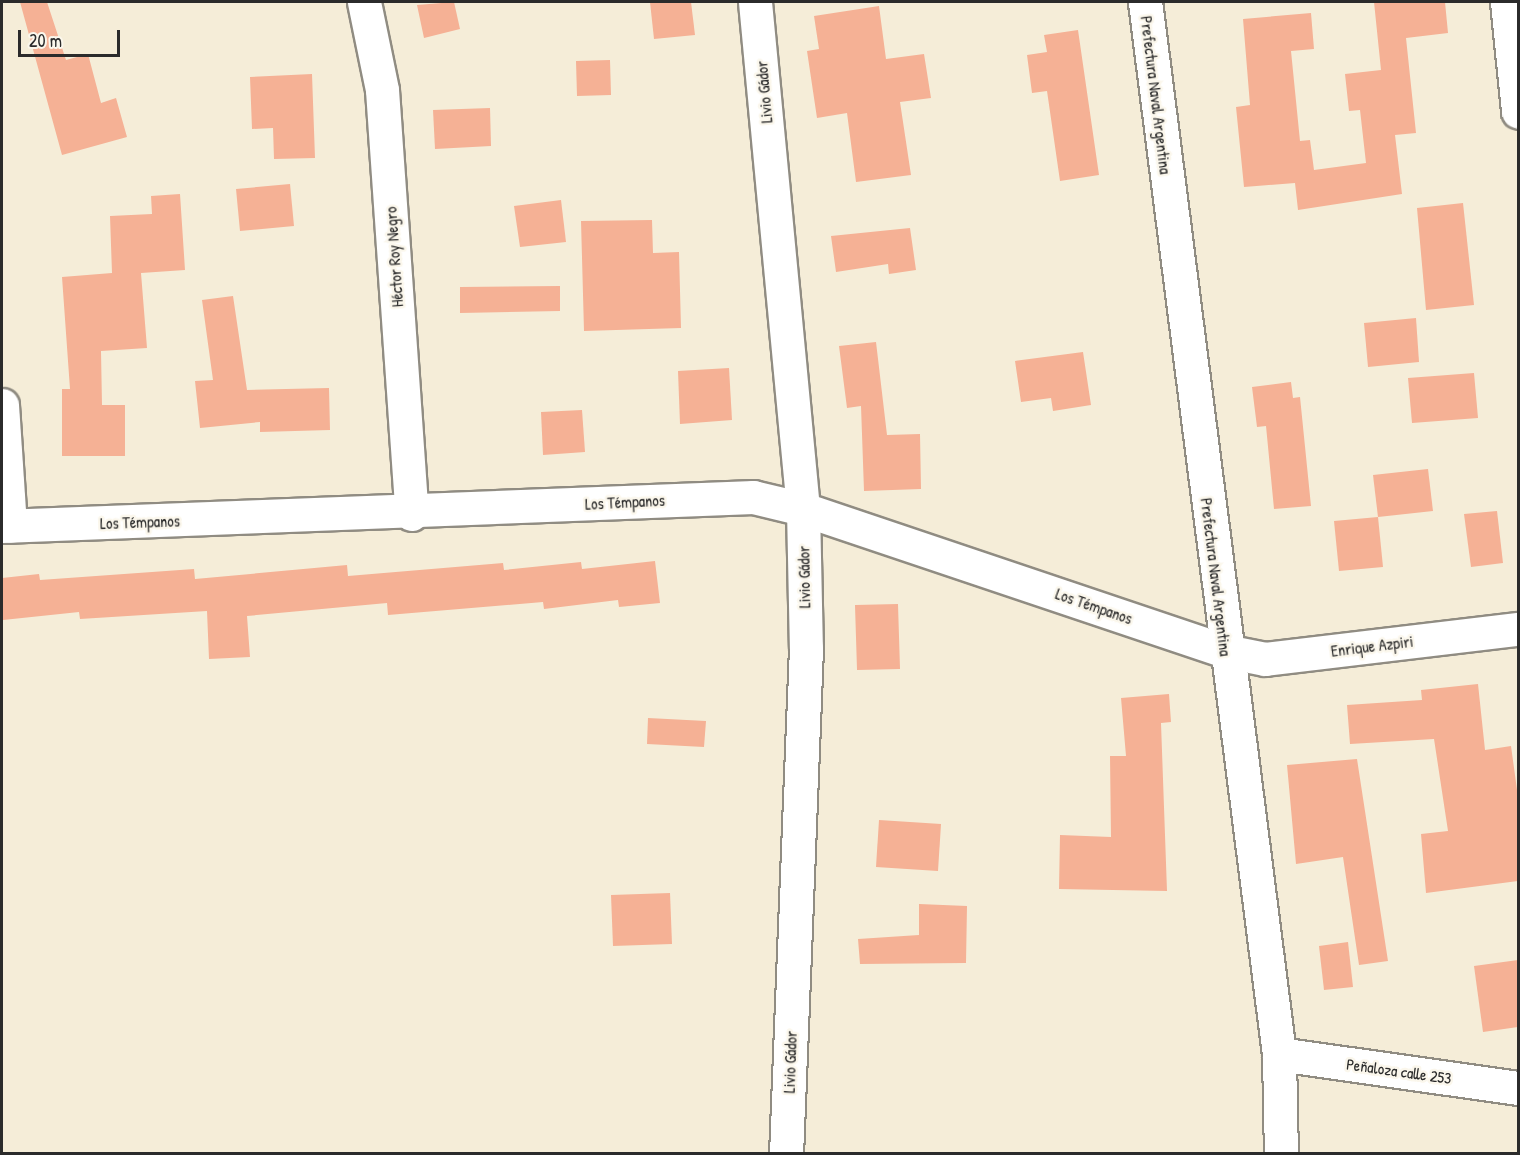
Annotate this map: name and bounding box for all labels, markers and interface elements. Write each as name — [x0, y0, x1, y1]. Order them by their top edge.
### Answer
street label: Prefectura Naval Argentina — [1137, 15, 1175, 175]
scale bar — [21, 18, 123, 56]
text: 20 m — [29, 28, 62, 53]
street label: Livio Gádor — [752, 60, 776, 124]
street label: Héctor Roy Negro — [381, 206, 407, 308]
street label: Los Témpanos — [585, 490, 665, 514]
street label: Prefectura Naval Argentina — [1197, 497, 1235, 657]
street label: Los Témpanos — [100, 511, 180, 533]
street label: Livio Gádor — [794, 546, 814, 608]
street label: Los Témpanos — [1053, 584, 1135, 628]
street label: Enrique Azpiri — [1330, 631, 1414, 661]
street label: Livio Gádor — [779, 1030, 801, 1094]
street label: Peñaloza calle 253 — [1345, 1054, 1453, 1088]

